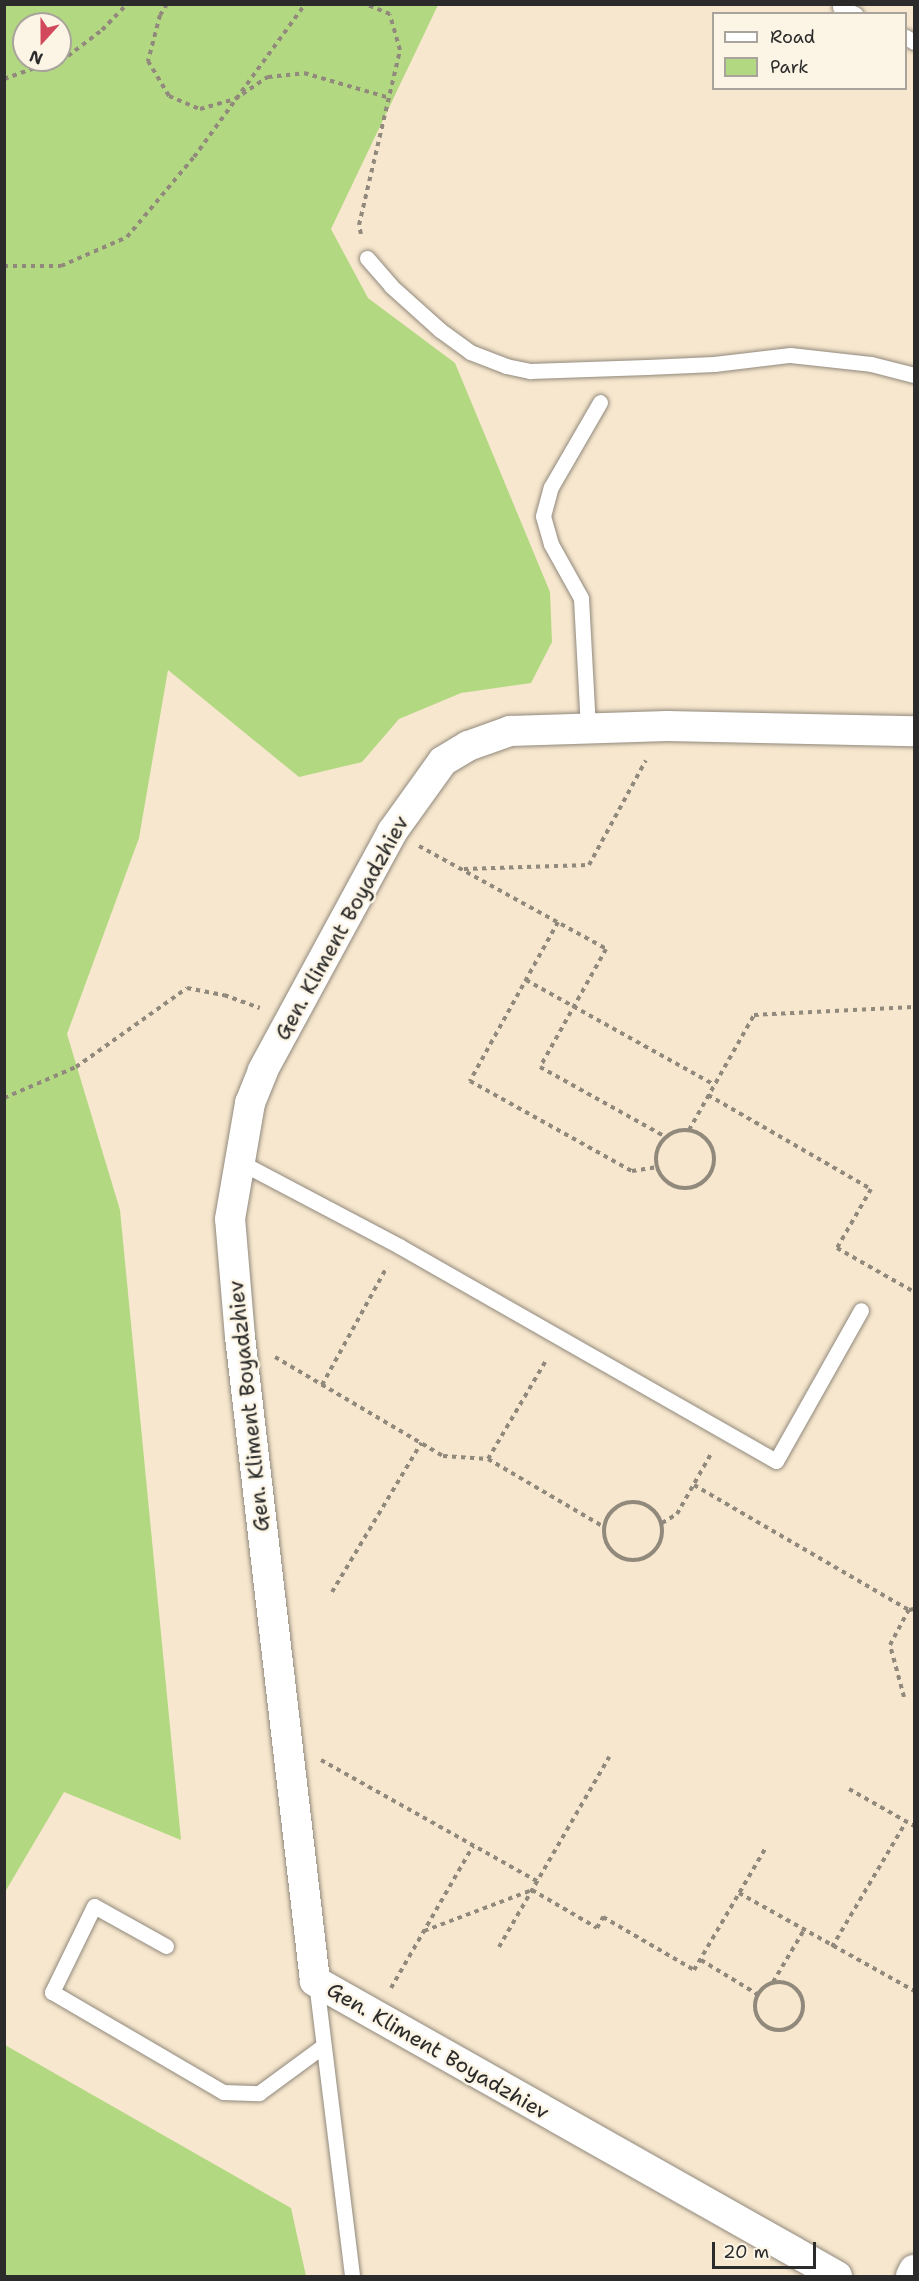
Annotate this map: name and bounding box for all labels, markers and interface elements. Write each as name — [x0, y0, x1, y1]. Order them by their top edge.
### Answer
north arrow — [12, 12, 72, 72]
legend — [712, 12, 907, 90]
text: Road — [770, 25, 815, 49]
text: N — [26, 45, 46, 69]
text: Park — [770, 55, 809, 79]
street label: Gen. Kliment Boyadzhiev — [270, 811, 414, 1045]
street label: Gen. Kliment Boyadzhiev — [223, 1279, 275, 1533]
street label: Gen. Kliment Boyadzhiev — [322, 1977, 554, 2125]
scale bar — [715, 2230, 818, 2268]
text: 20 m — [723, 2240, 769, 2264]

